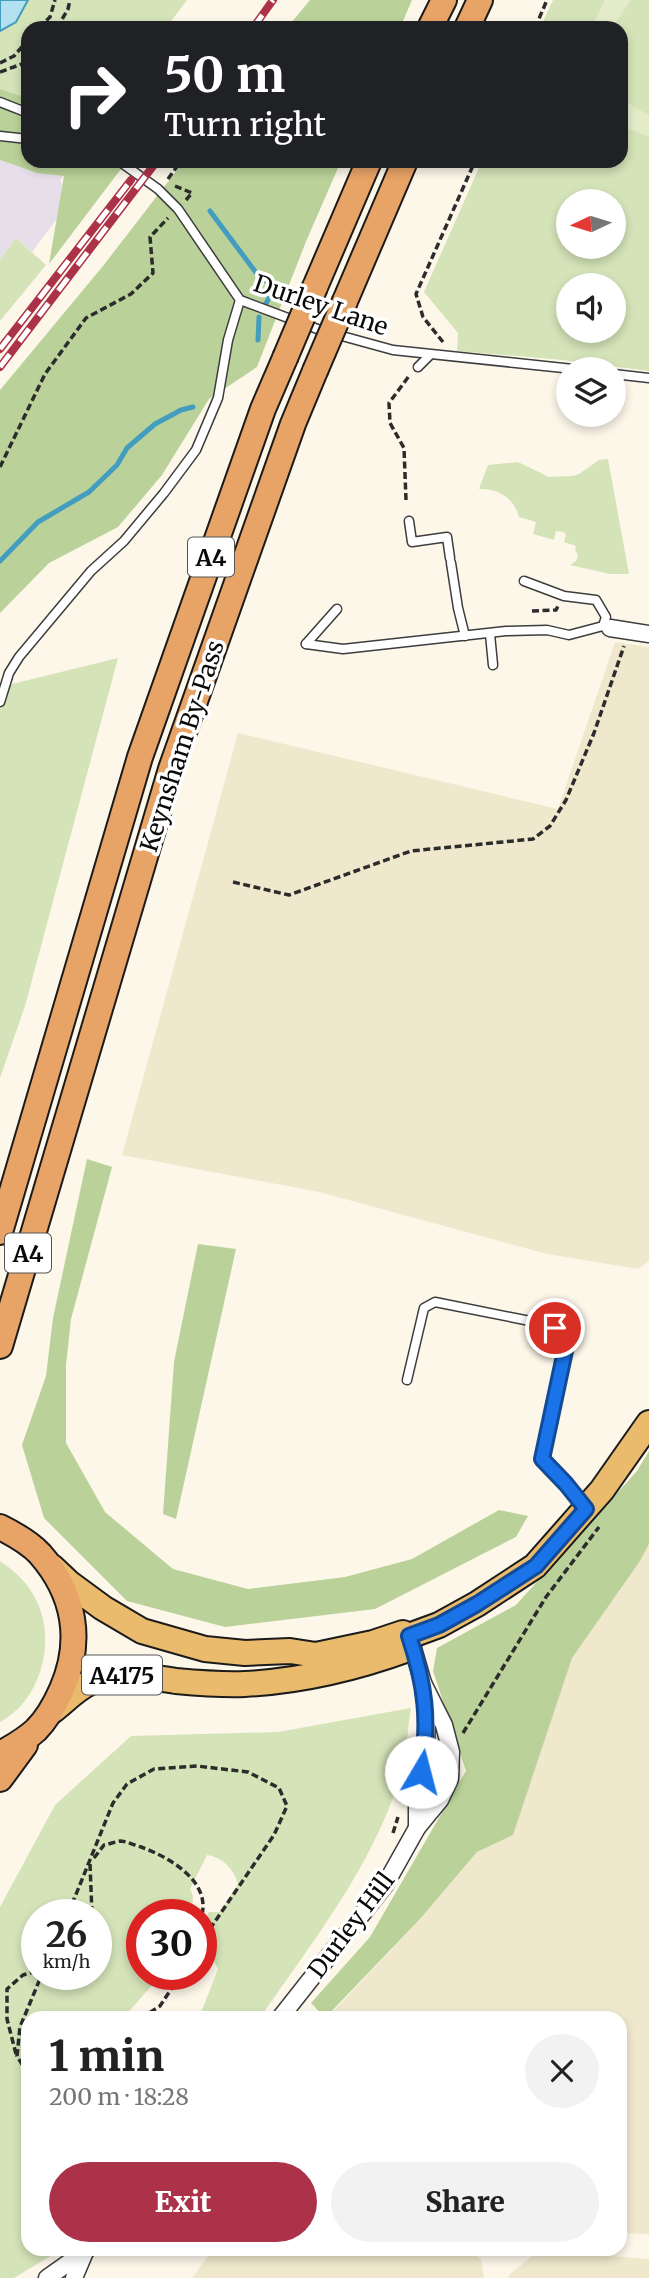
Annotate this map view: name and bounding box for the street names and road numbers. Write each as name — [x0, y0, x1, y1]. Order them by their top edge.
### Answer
street label: Durley Lane — [250, 268, 392, 342]
road number: A4 — [188, 538, 234, 576]
street label: Keynsham By-Pass — [133, 636, 231, 856]
road number: A4 — [5, 1234, 51, 1272]
road number: A4175 — [82, 1656, 162, 1694]
street label: Durley Hill — [301, 1866, 401, 1984]

